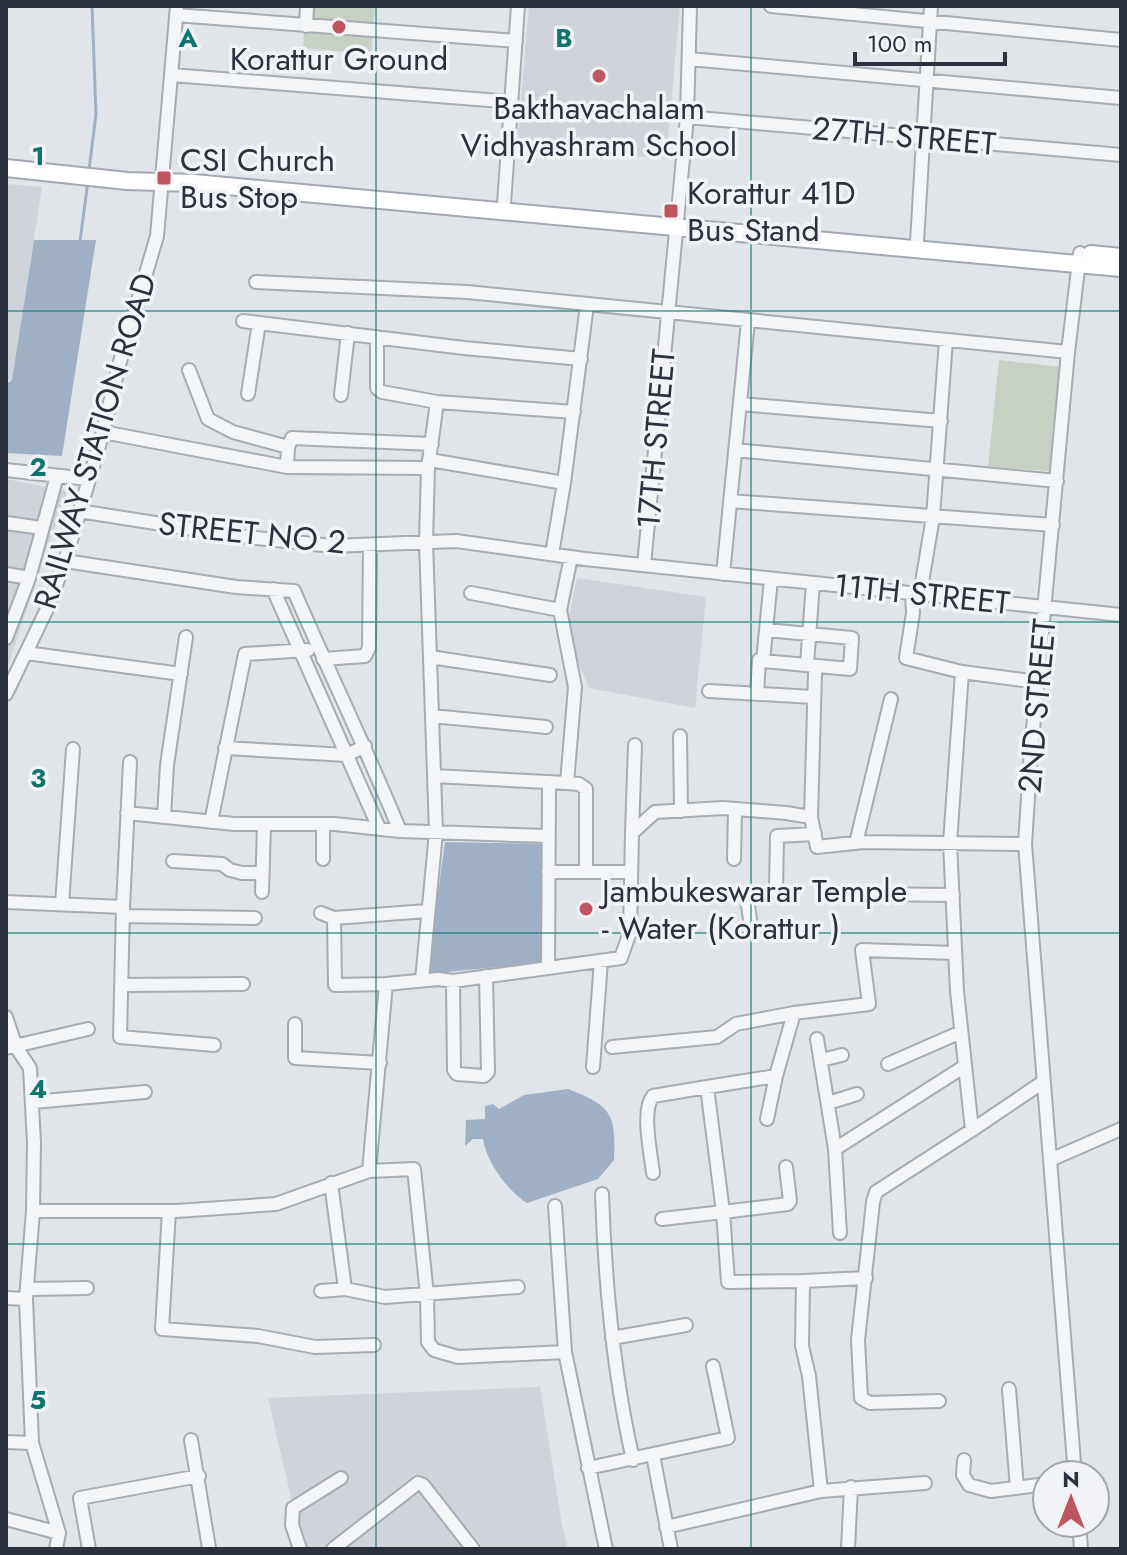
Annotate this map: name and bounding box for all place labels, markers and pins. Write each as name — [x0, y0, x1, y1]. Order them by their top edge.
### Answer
marker: Korattur Ground — [330, 18, 348, 36]
place label: Korattur Ground — [230, 36, 448, 82]
marker: Bakthavachalam Vidhyashram School — [590, 67, 608, 85]
place label: Bakthavachalam Vidhyashram School — [461, 85, 737, 168]
place label: CSI Church Bus Stop — [180, 137, 335, 220]
marker: CSI Church Bus Stop — [155, 169, 173, 187]
place label: Korattur 41D Bus Stand — [687, 170, 856, 253]
marker: Korattur 41D Bus Stand — [662, 202, 680, 220]
place label: Jambukeswarar Temple - Water (Korattur ) — [598, 868, 907, 951]
marker: Jambukeswarar Temple - Water (Korattur ) — [577, 900, 595, 918]

